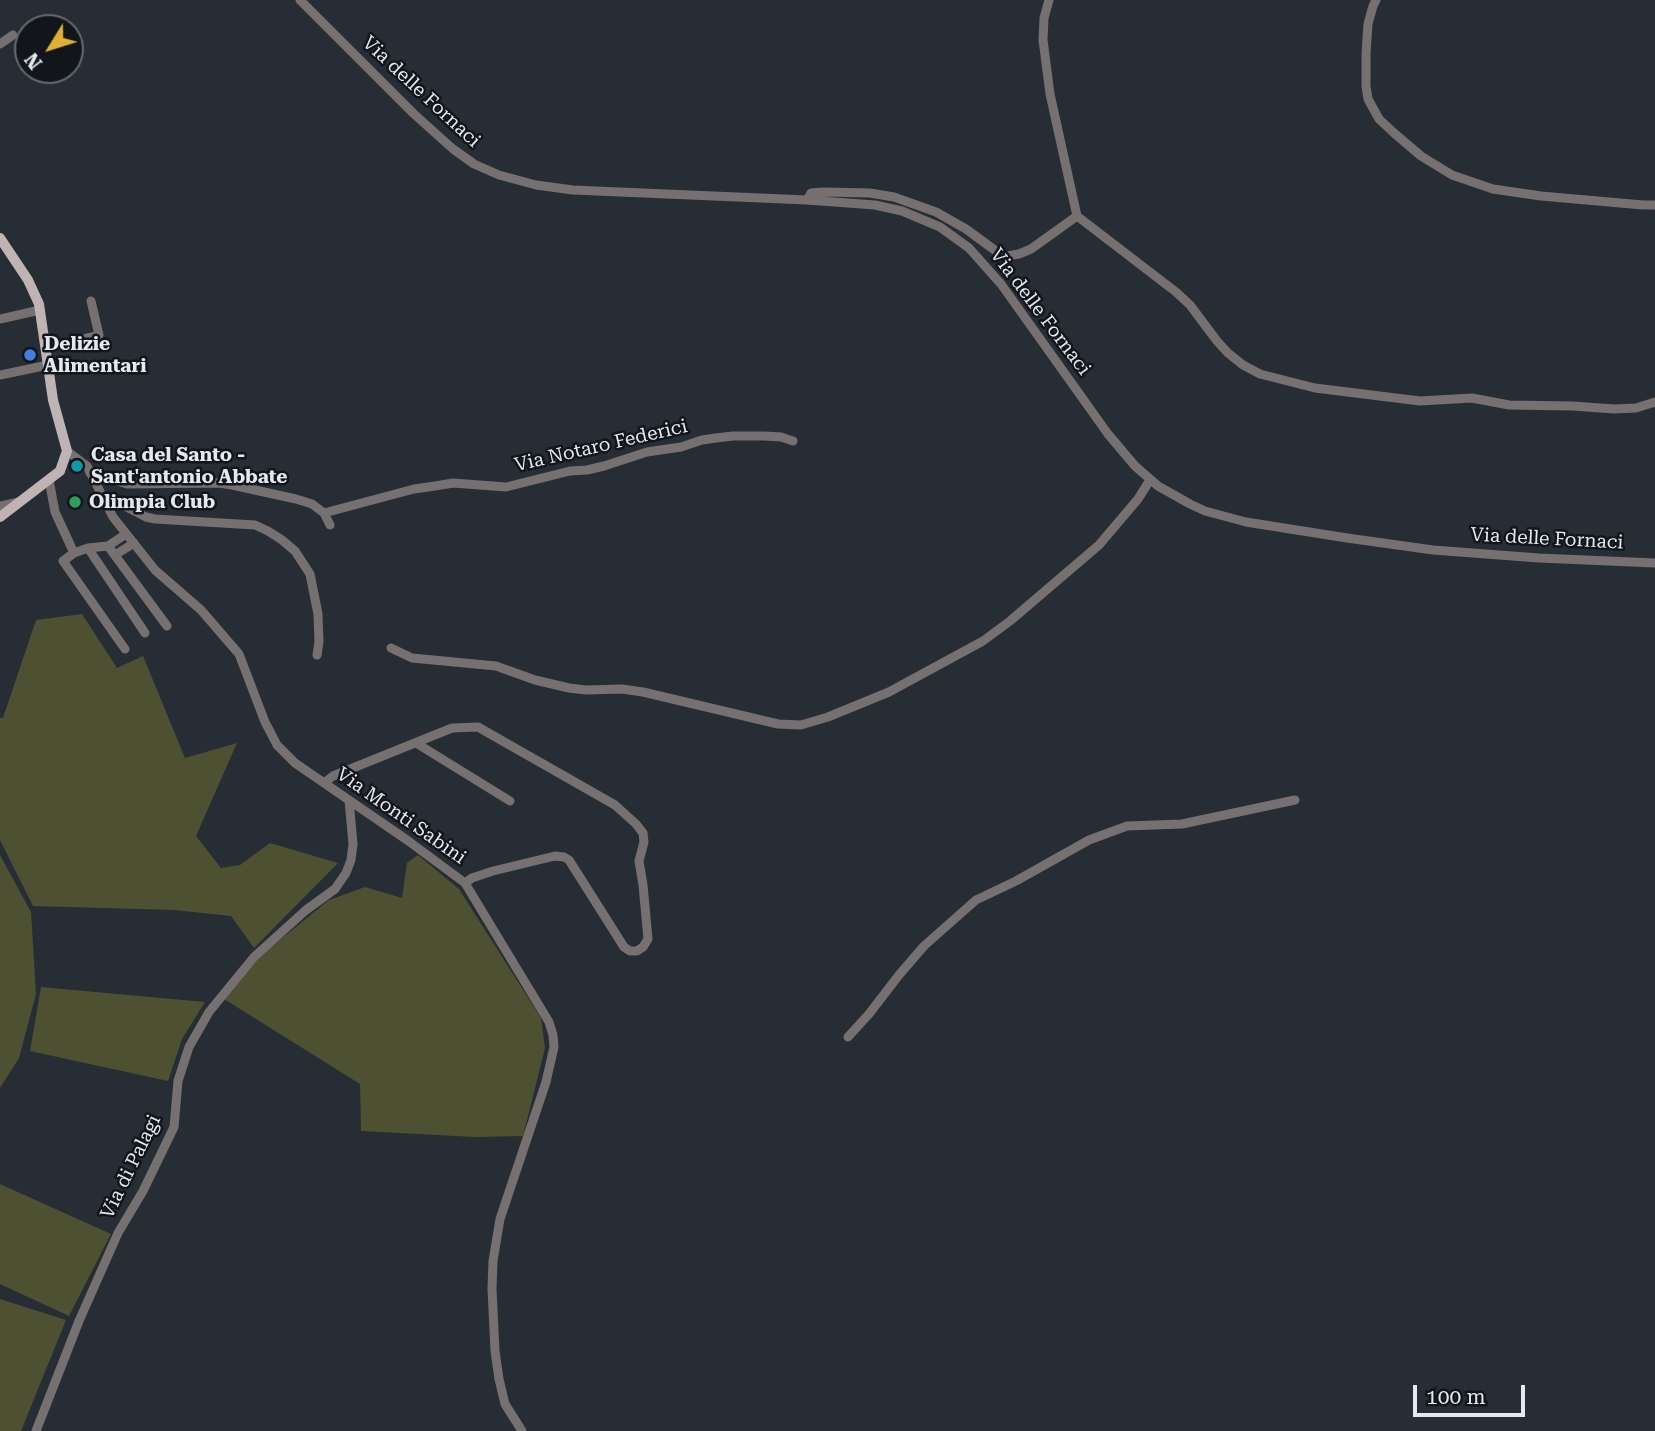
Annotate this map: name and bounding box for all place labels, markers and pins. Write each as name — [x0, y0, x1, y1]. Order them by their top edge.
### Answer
place label: Delizie Alimentari — [44, 333, 146, 377]
marker: Delizie Alimentari — [22, 347, 38, 363]
place label: Casa del Santo - Sant'antonio Abbate — [91, 444, 287, 488]
marker: Casa del Santo - Sant'antonio Abbate — [69, 458, 85, 474]
place label: Olimpia Club — [89, 491, 215, 513]
marker: Olimpia Club — [67, 494, 83, 510]

